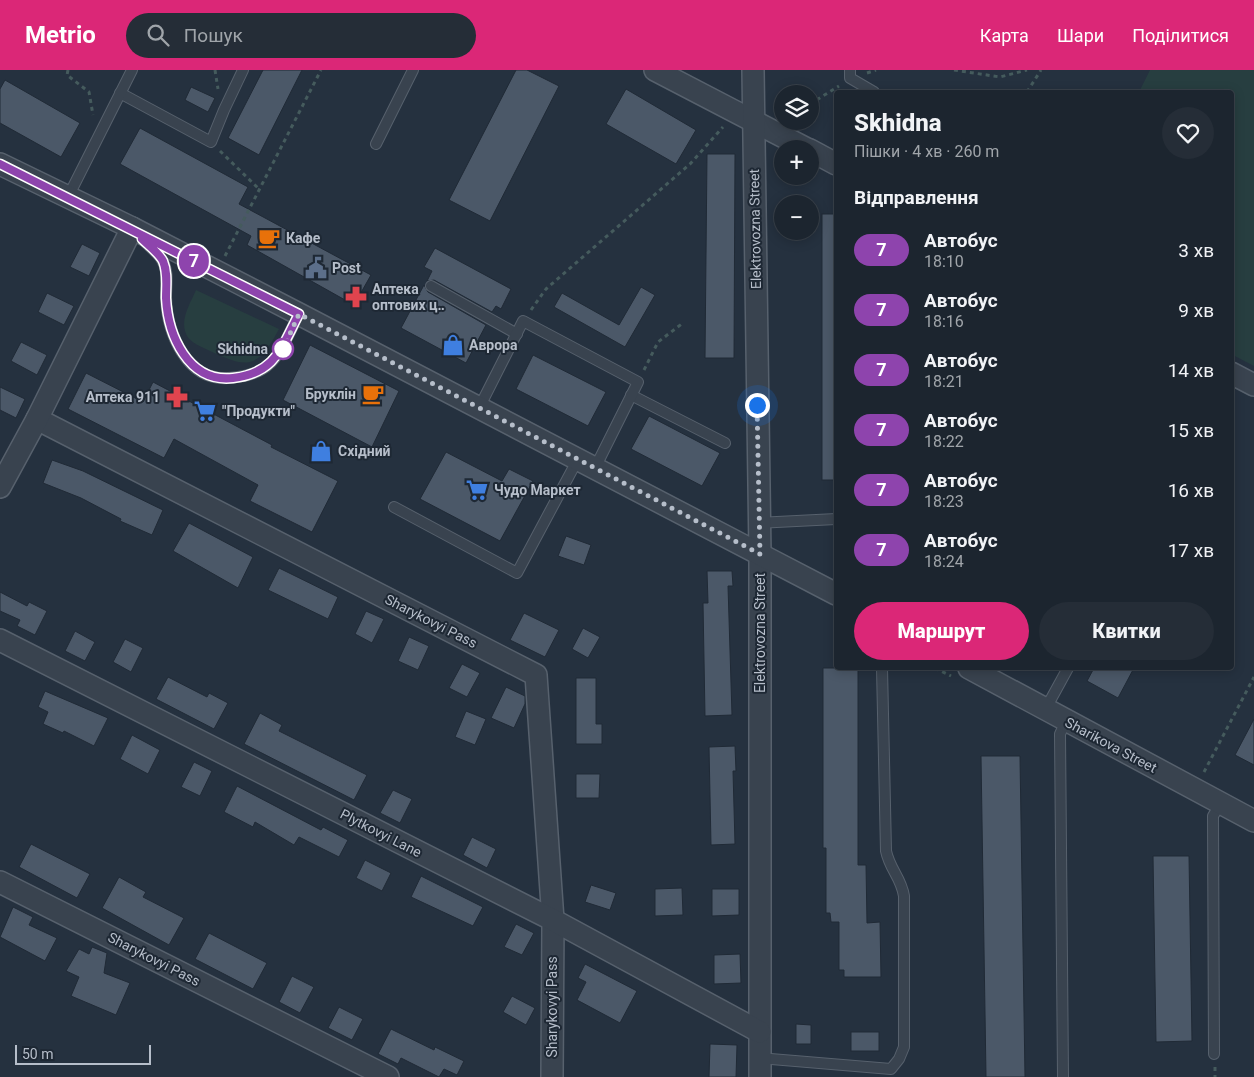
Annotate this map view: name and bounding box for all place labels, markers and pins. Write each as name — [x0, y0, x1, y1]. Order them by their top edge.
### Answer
cafe icon: Кафе — [256, 225, 282, 251]
place label: Кафе — [286, 230, 321, 246]
public building icon: Post — [303, 255, 329, 281]
place label: Post — [332, 260, 361, 276]
place label: Аптека оптових ц‥ — [372, 281, 445, 313]
pharmacy icon: Аптека оптових ц‥ — [343, 284, 369, 310]
shop icon: Аврора — [440, 332, 466, 358]
place label: Аврора — [469, 337, 518, 353]
marker: Skhidna — [272, 338, 294, 360]
place label: Skhidna — [217, 341, 268, 357]
cafe icon: Бруклін — [360, 381, 386, 407]
pharmacy icon: Аптека 911 — [164, 384, 190, 410]
place label: Бруклін — [305, 386, 356, 402]
place label: Аптека 911 — [86, 389, 160, 405]
supermarket icon: "Продукти" — [192, 398, 218, 424]
place label: "Продукти" — [222, 403, 295, 419]
shop icon: Східний — [308, 438, 334, 464]
place label: Східний — [338, 443, 391, 459]
supermarket icon: Чудо Маркет — [464, 477, 490, 503]
place label: Чудо Маркет — [494, 482, 581, 498]

